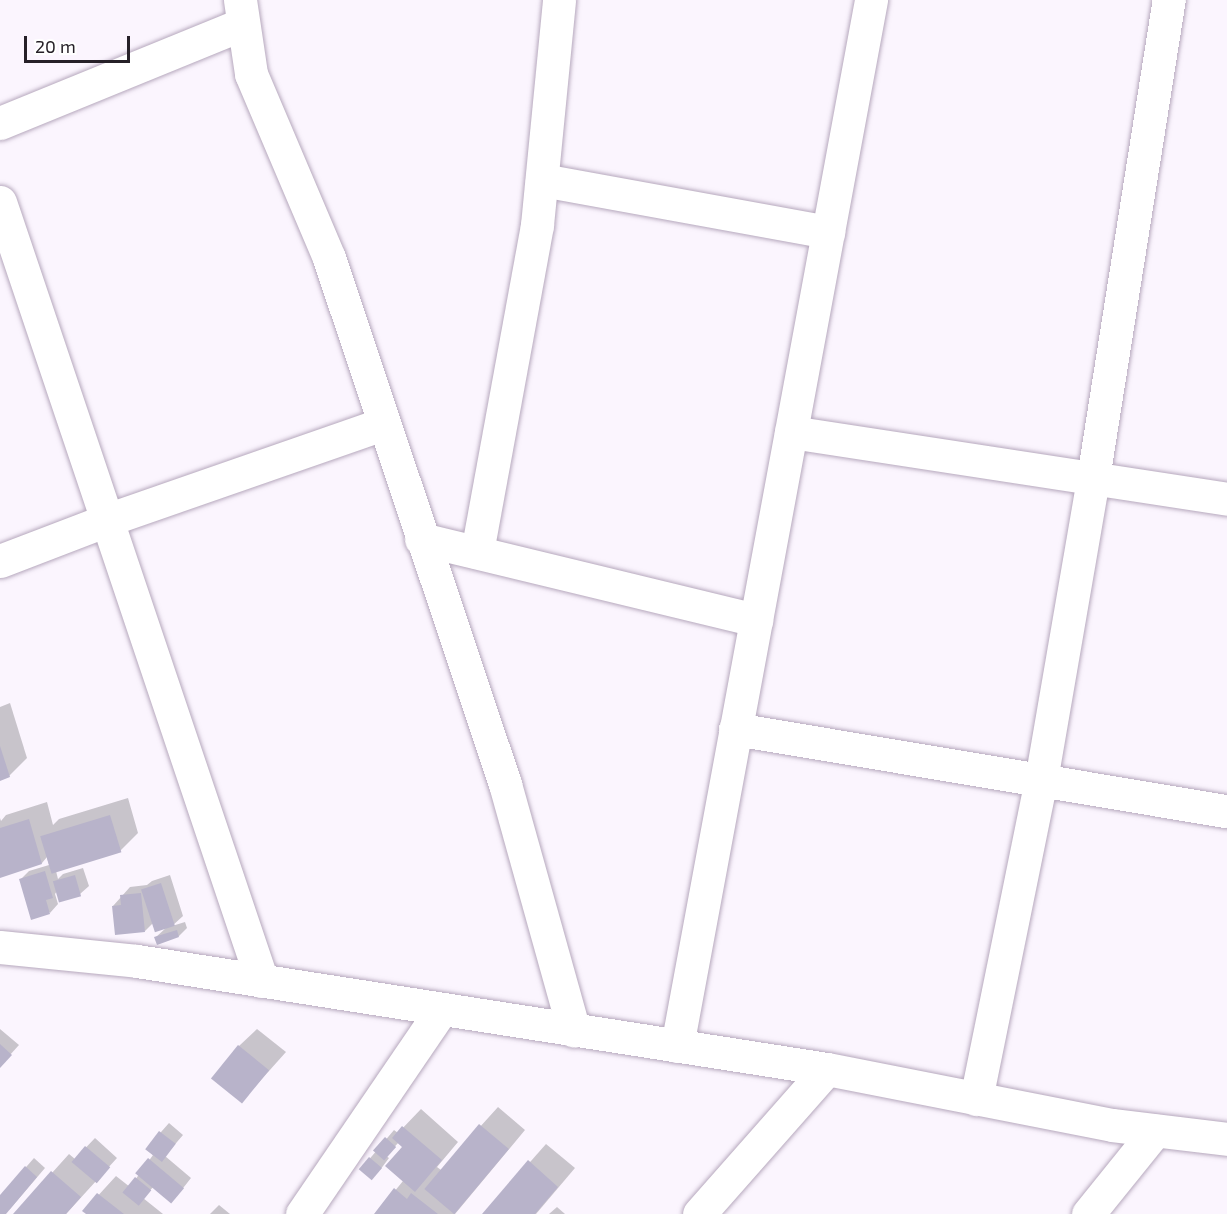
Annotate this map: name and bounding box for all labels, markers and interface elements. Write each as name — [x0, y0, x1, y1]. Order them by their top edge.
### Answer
scale bar — [27, 24, 134, 62]
text: 20 m — [35, 35, 76, 57]

